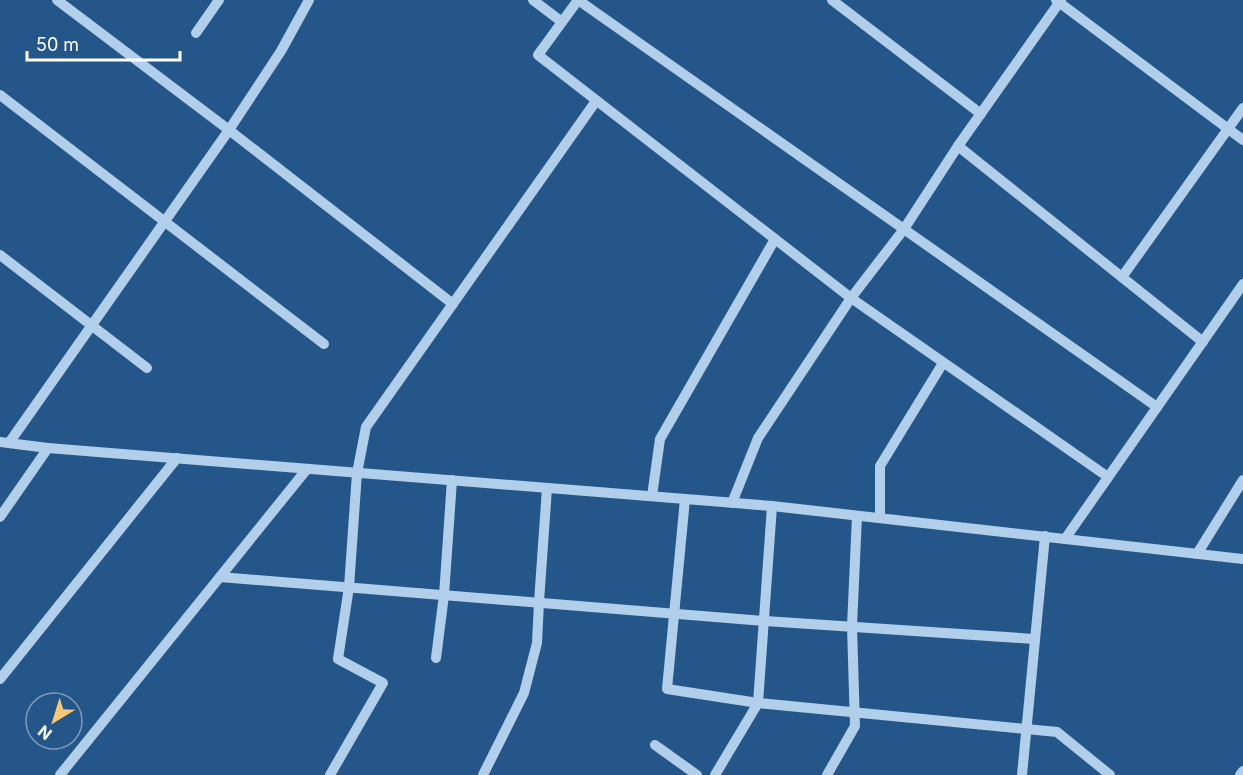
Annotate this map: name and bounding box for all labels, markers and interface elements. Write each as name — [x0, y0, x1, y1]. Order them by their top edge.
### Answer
scale bar — [27, 24, 180, 62]
text: 50 m — [36, 34, 79, 55]
north arrow — [24, 691, 84, 751]
text: N — [34, 721, 56, 744]

